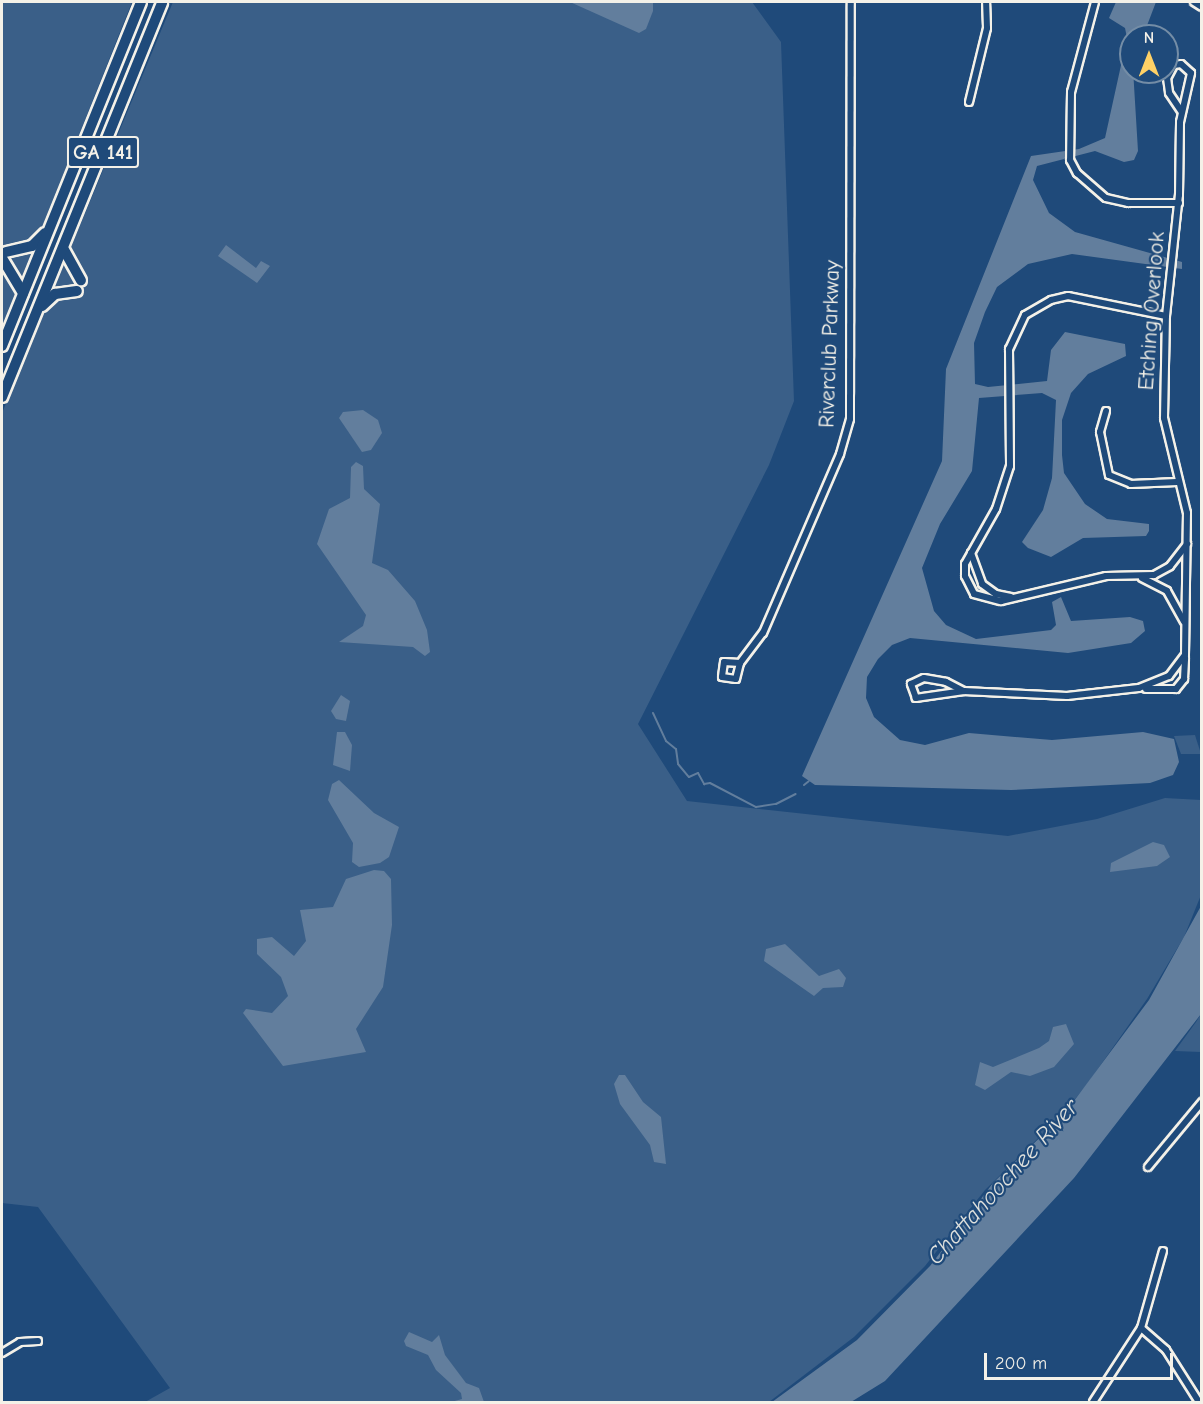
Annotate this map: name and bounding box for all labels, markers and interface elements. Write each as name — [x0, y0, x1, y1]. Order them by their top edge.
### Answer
north arrow — [1119, 24, 1179, 84]
text: N — [1144, 29, 1154, 47]
road number: GA 141 — [66, 134, 140, 170]
street label: Etching Overlook — [1133, 231, 1171, 391]
street label: Riverclub Parkway — [814, 260, 846, 428]
water label: Chattahoochee River — [921, 1093, 1085, 1271]
scale bar — [987, 1341, 1176, 1379]
text: 200 m — [995, 1353, 1047, 1374]

